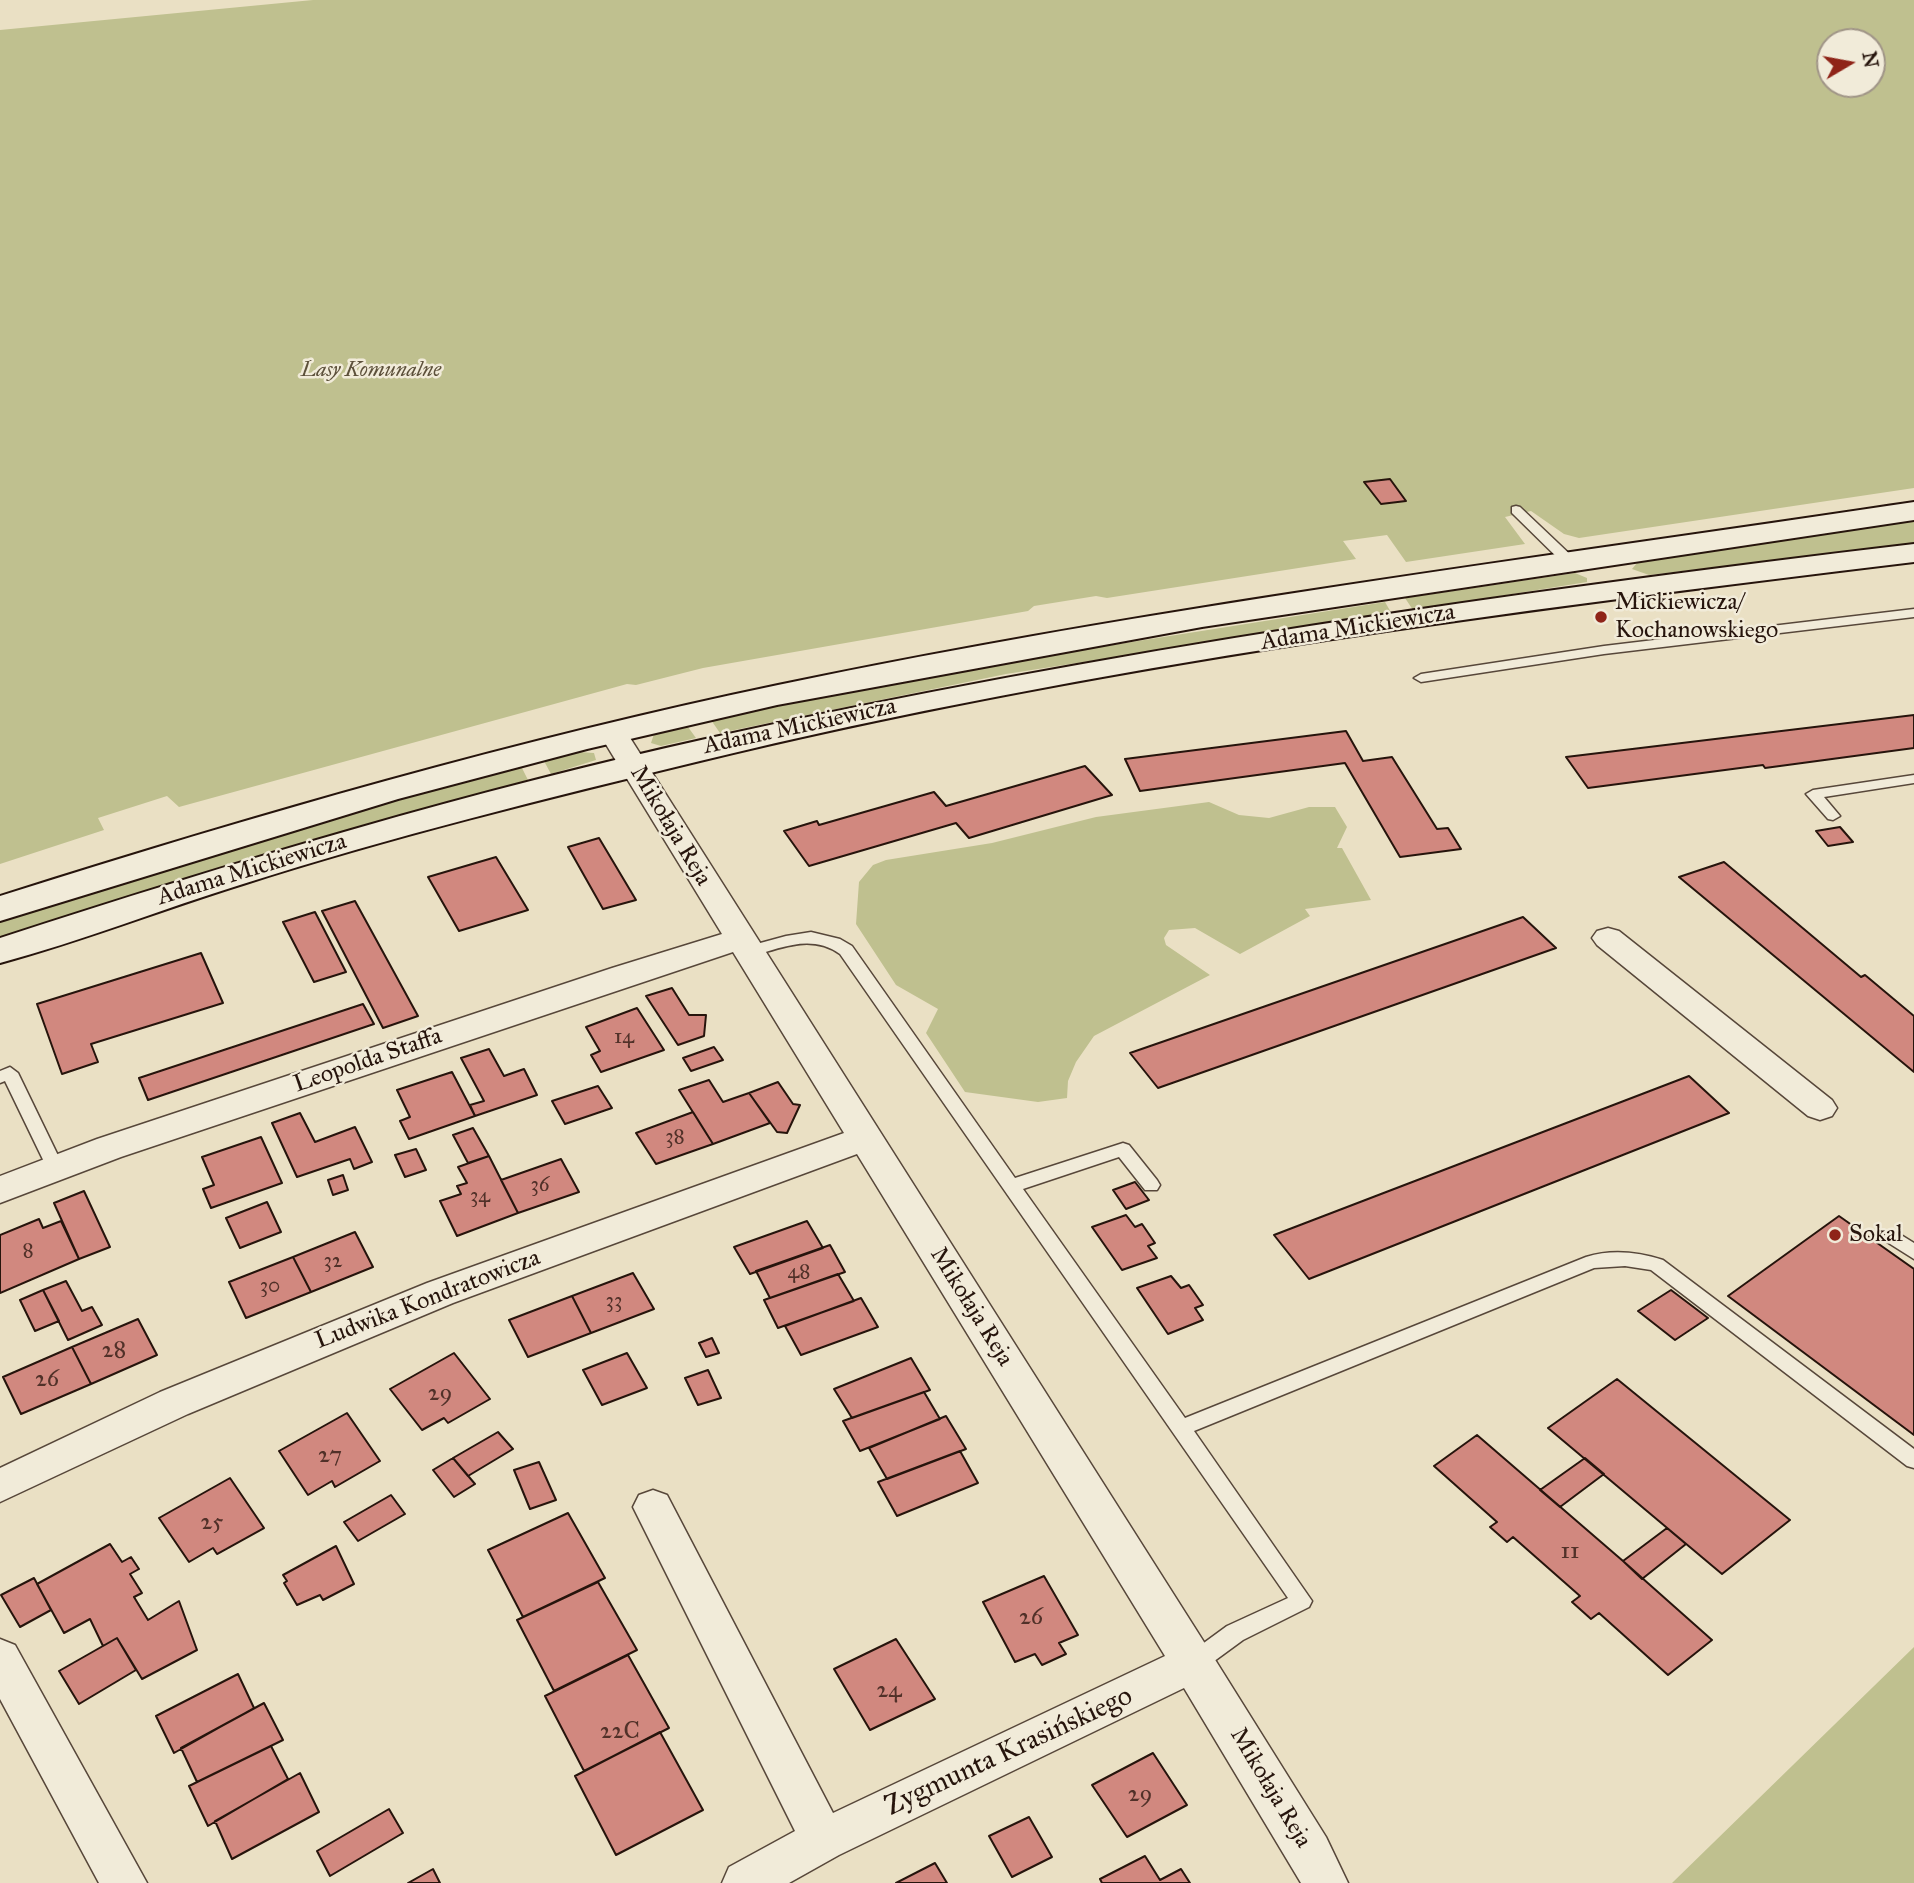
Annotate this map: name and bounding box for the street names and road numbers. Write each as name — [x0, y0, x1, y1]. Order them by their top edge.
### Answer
street label: Adama Mickiewicza — [1259, 598, 1457, 658]
street label: Adama Mickiewicza — [701, 693, 899, 761]
street label: Mikołaja Reja — [623, 761, 717, 891]
street label: Adama Mickiewicza — [154, 828, 350, 912]
street label: Leopolda Staffa — [290, 1022, 446, 1100]
street label: Mikołaja Reja — [923, 1242, 1019, 1372]
street label: Ludwika Kondratowicza — [311, 1244, 545, 1356]
street label: Zygmunta Krasińskiego — [880, 1680, 1138, 1824]
street label: Mikołaja Reja — [1223, 1723, 1317, 1853]

